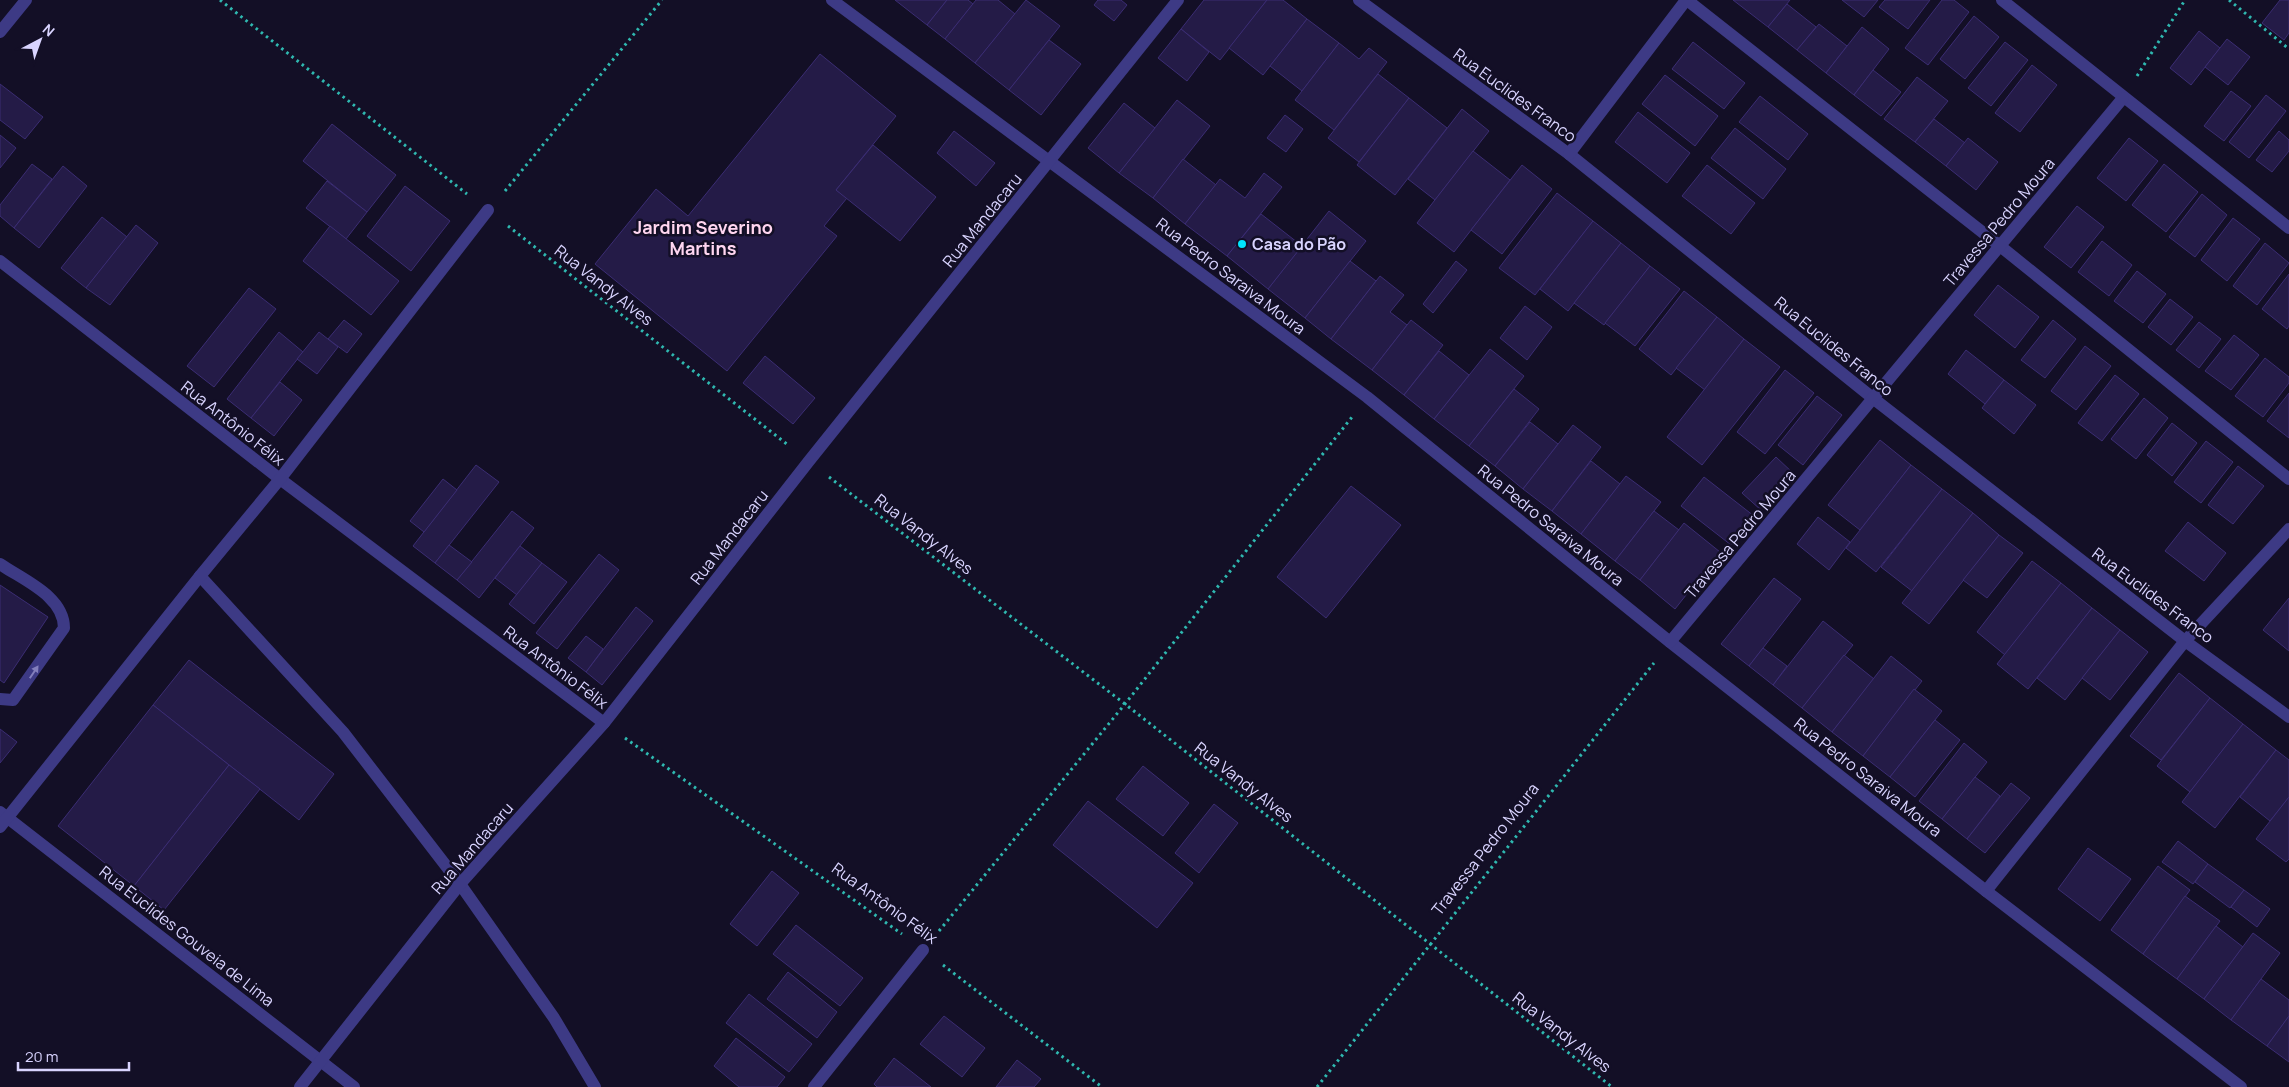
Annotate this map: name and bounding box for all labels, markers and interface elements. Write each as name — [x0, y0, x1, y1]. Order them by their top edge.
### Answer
north arrow — [15, 15, 65, 65]
text: N — [39, 19, 59, 40]
street label: Rua Euclides Franco — [1449, 43, 1581, 147]
street label: Travessa Pedro Moura — [1938, 153, 2060, 291]
street label: Rua Mandacaru — [937, 168, 1027, 272]
street label: Rua Pedro Saraiva Moura — [1152, 213, 1310, 339]
district label: Jardim Severino Martins — [633, 215, 773, 260]
place label: Casa do Pão — [1252, 233, 1346, 255]
marker: Casa do Pão — [1236, 238, 1248, 250]
street label: Rua Vandy Alves — [550, 240, 658, 330]
street label: Rua Euclides Franco — [1770, 291, 1898, 401]
street label: Rua Antônio Félix — [177, 376, 290, 471]
street label: Rua Pedro Saraiva Moura — [1473, 459, 1629, 591]
street label: Travessa Pedro Moura — [1679, 465, 1801, 603]
street label: Rua Mandacaru — [685, 485, 773, 589]
street label: Rua Vandy Alves — [870, 489, 978, 579]
street label: Rua Euclides Franco — [2088, 542, 2218, 648]
street label: Rua Antônio Félix — [499, 620, 613, 714]
one-way arrow — [29, 665, 39, 679]
street label: Rua Pedro Saraiva Moura — [1790, 712, 1946, 842]
street label: Rua Vandy Alves — [1190, 737, 1298, 827]
street label: Travessa Pedro Moura — [1426, 778, 1544, 920]
street label: Rua Mandacaru — [426, 797, 518, 899]
street label: Rua Antônio Félix — [828, 857, 943, 949]
street label: Rua Euclides Gouveia de Lima — [95, 861, 279, 1011]
street label: Rua Vandy Alves — [1508, 987, 1616, 1077]
scale bar — [18, 1040, 129, 1072]
text: 20 m — [25, 1046, 58, 1067]

